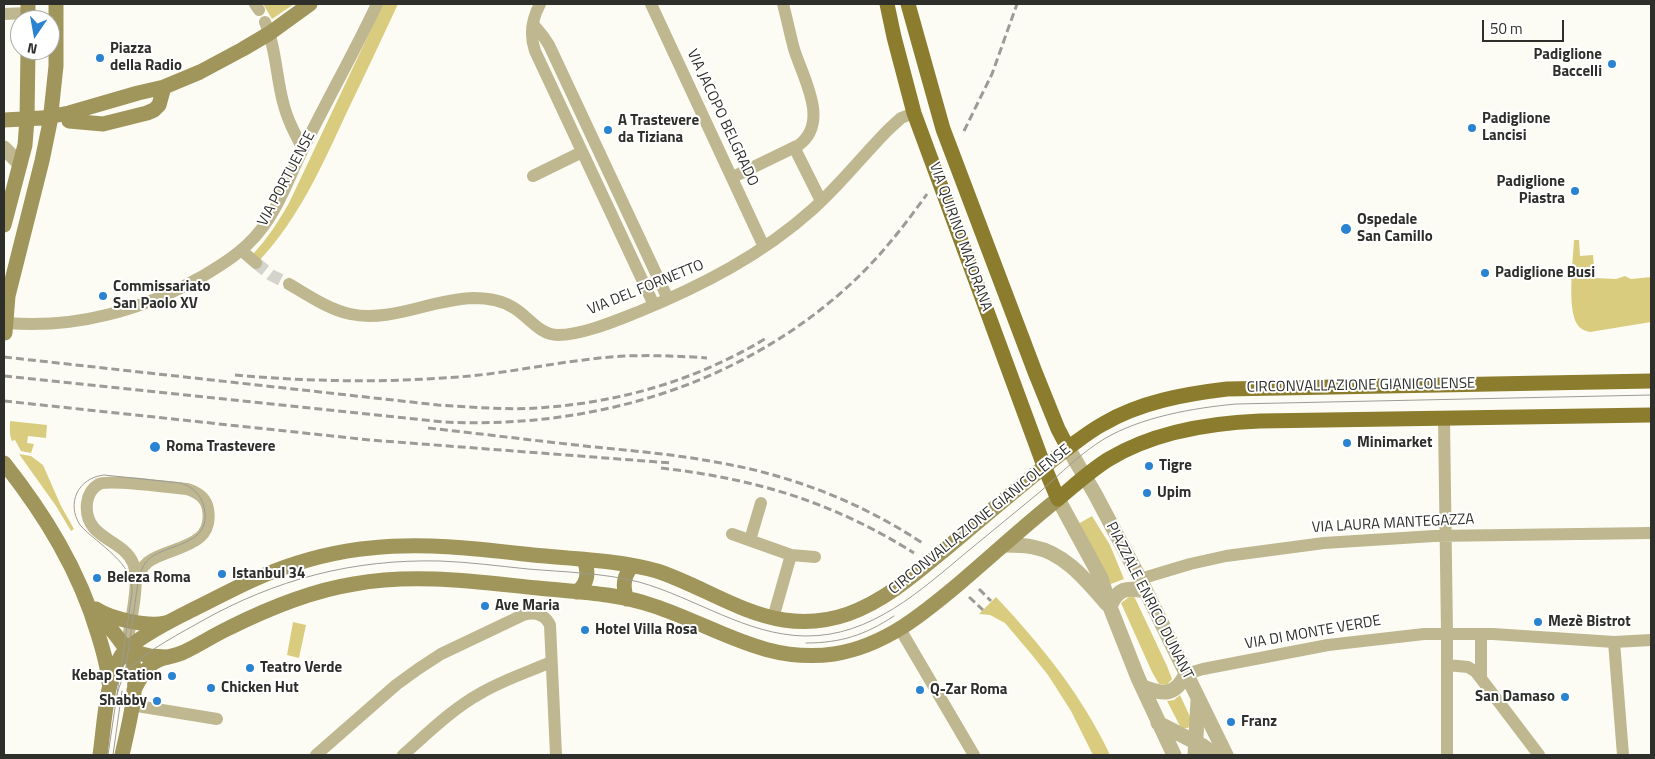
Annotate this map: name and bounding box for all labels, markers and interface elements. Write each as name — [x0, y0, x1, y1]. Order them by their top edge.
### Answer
north arrow — [10, 10, 60, 60]
scale bar — [1485, 10, 1568, 42]
text: 50 m — [1490, 17, 1523, 40]
text: N — [25, 38, 39, 60]
place label: Piazza della Radio — [110, 40, 182, 75]
place label: Padiglione Baccelli — [1534, 46, 1602, 81]
street label: VIA JACOPO BELGRADO — [682, 47, 762, 189]
marker: Piazza della Radio — [94, 52, 106, 64]
marker: Padiglione Baccelli — [1606, 58, 1618, 70]
place label: Padiglione Lancisi — [1482, 110, 1550, 145]
place label: A Trastevere da Tiziana — [618, 112, 699, 147]
marker: Padiglione Lancisi — [1466, 122, 1478, 134]
marker: A Trastevere da Tiziana — [602, 124, 614, 136]
street label: VIA PORTUENSE — [254, 128, 320, 230]
street label: VIA QUIRINO MAJORANA — [925, 160, 995, 314]
place label: Padiglione Piastra — [1497, 173, 1565, 208]
marker: Padiglione Piastra — [1569, 185, 1581, 197]
place label: Ospedale San Camillo — [1357, 211, 1433, 246]
marker: Ospedale San Camillo — [1339, 222, 1353, 236]
street label: VIA DEL FORNETTO — [585, 256, 707, 320]
place label: Padiglione Busi — [1495, 264, 1595, 282]
marker: Padiglione Busi — [1479, 267, 1491, 279]
place label: Commissariato San Paolo XV — [113, 278, 210, 313]
marker: Commissariato San Paolo XV — [97, 290, 109, 302]
street label: CIRCONVALLAZIONE GIANICOLENSE — [1247, 375, 1475, 397]
place label: Minimarket — [1357, 434, 1432, 452]
marker: Minimarket — [1341, 437, 1353, 449]
place label: Roma Trastevere — [166, 438, 275, 456]
marker: Roma Trastevere — [148, 440, 162, 454]
street label: CIRCONVALLAZIONE GIANICOLENSE — [885, 441, 1075, 599]
place label: Tigre — [1159, 457, 1192, 475]
marker: Tigre — [1143, 460, 1155, 472]
place label: Upim — [1157, 484, 1191, 502]
marker: Upim — [1141, 487, 1153, 499]
street label: VIA LAURA MANTEGAZZA — [1311, 511, 1475, 537]
street label: PIAZZALE ENRICO DUNANT — [1101, 519, 1197, 683]
place label: Istanbul 34 — [232, 565, 305, 583]
marker: Istanbul 34 — [216, 568, 228, 580]
place label: Beleza Roma — [107, 569, 191, 587]
marker: Beleza Roma — [91, 572, 103, 584]
place label: Ave Maria — [495, 597, 560, 615]
marker: Ave Maria — [479, 600, 491, 612]
street label: VIA DI MONTE VERDE — [1244, 612, 1382, 654]
place label: Mezè Bistrot — [1548, 613, 1631, 631]
marker: Mezè Bistrot — [1532, 616, 1544, 628]
place label: Hotel Villa Rosa — [595, 621, 697, 639]
marker: Hotel Villa Rosa — [579, 624, 591, 636]
place label: Teatro Verde — [260, 659, 342, 677]
marker: Teatro Verde — [244, 662, 256, 674]
place label: Kebap Station — [72, 667, 162, 685]
marker: Kebap Station — [166, 670, 178, 682]
place label: Chicken Hut — [221, 679, 299, 697]
place label: Q-Zar Roma — [930, 681, 1008, 699]
marker: Chicken Hut — [205, 682, 217, 694]
marker: Q-Zar Roma — [914, 684, 926, 696]
place label: San Damaso — [1475, 688, 1555, 706]
marker: San Damaso — [1559, 691, 1571, 703]
place label: Shabby — [99, 692, 147, 710]
marker: Shabby — [151, 695, 163, 707]
place label: Franz — [1241, 713, 1277, 731]
marker: Franz — [1225, 716, 1237, 728]

